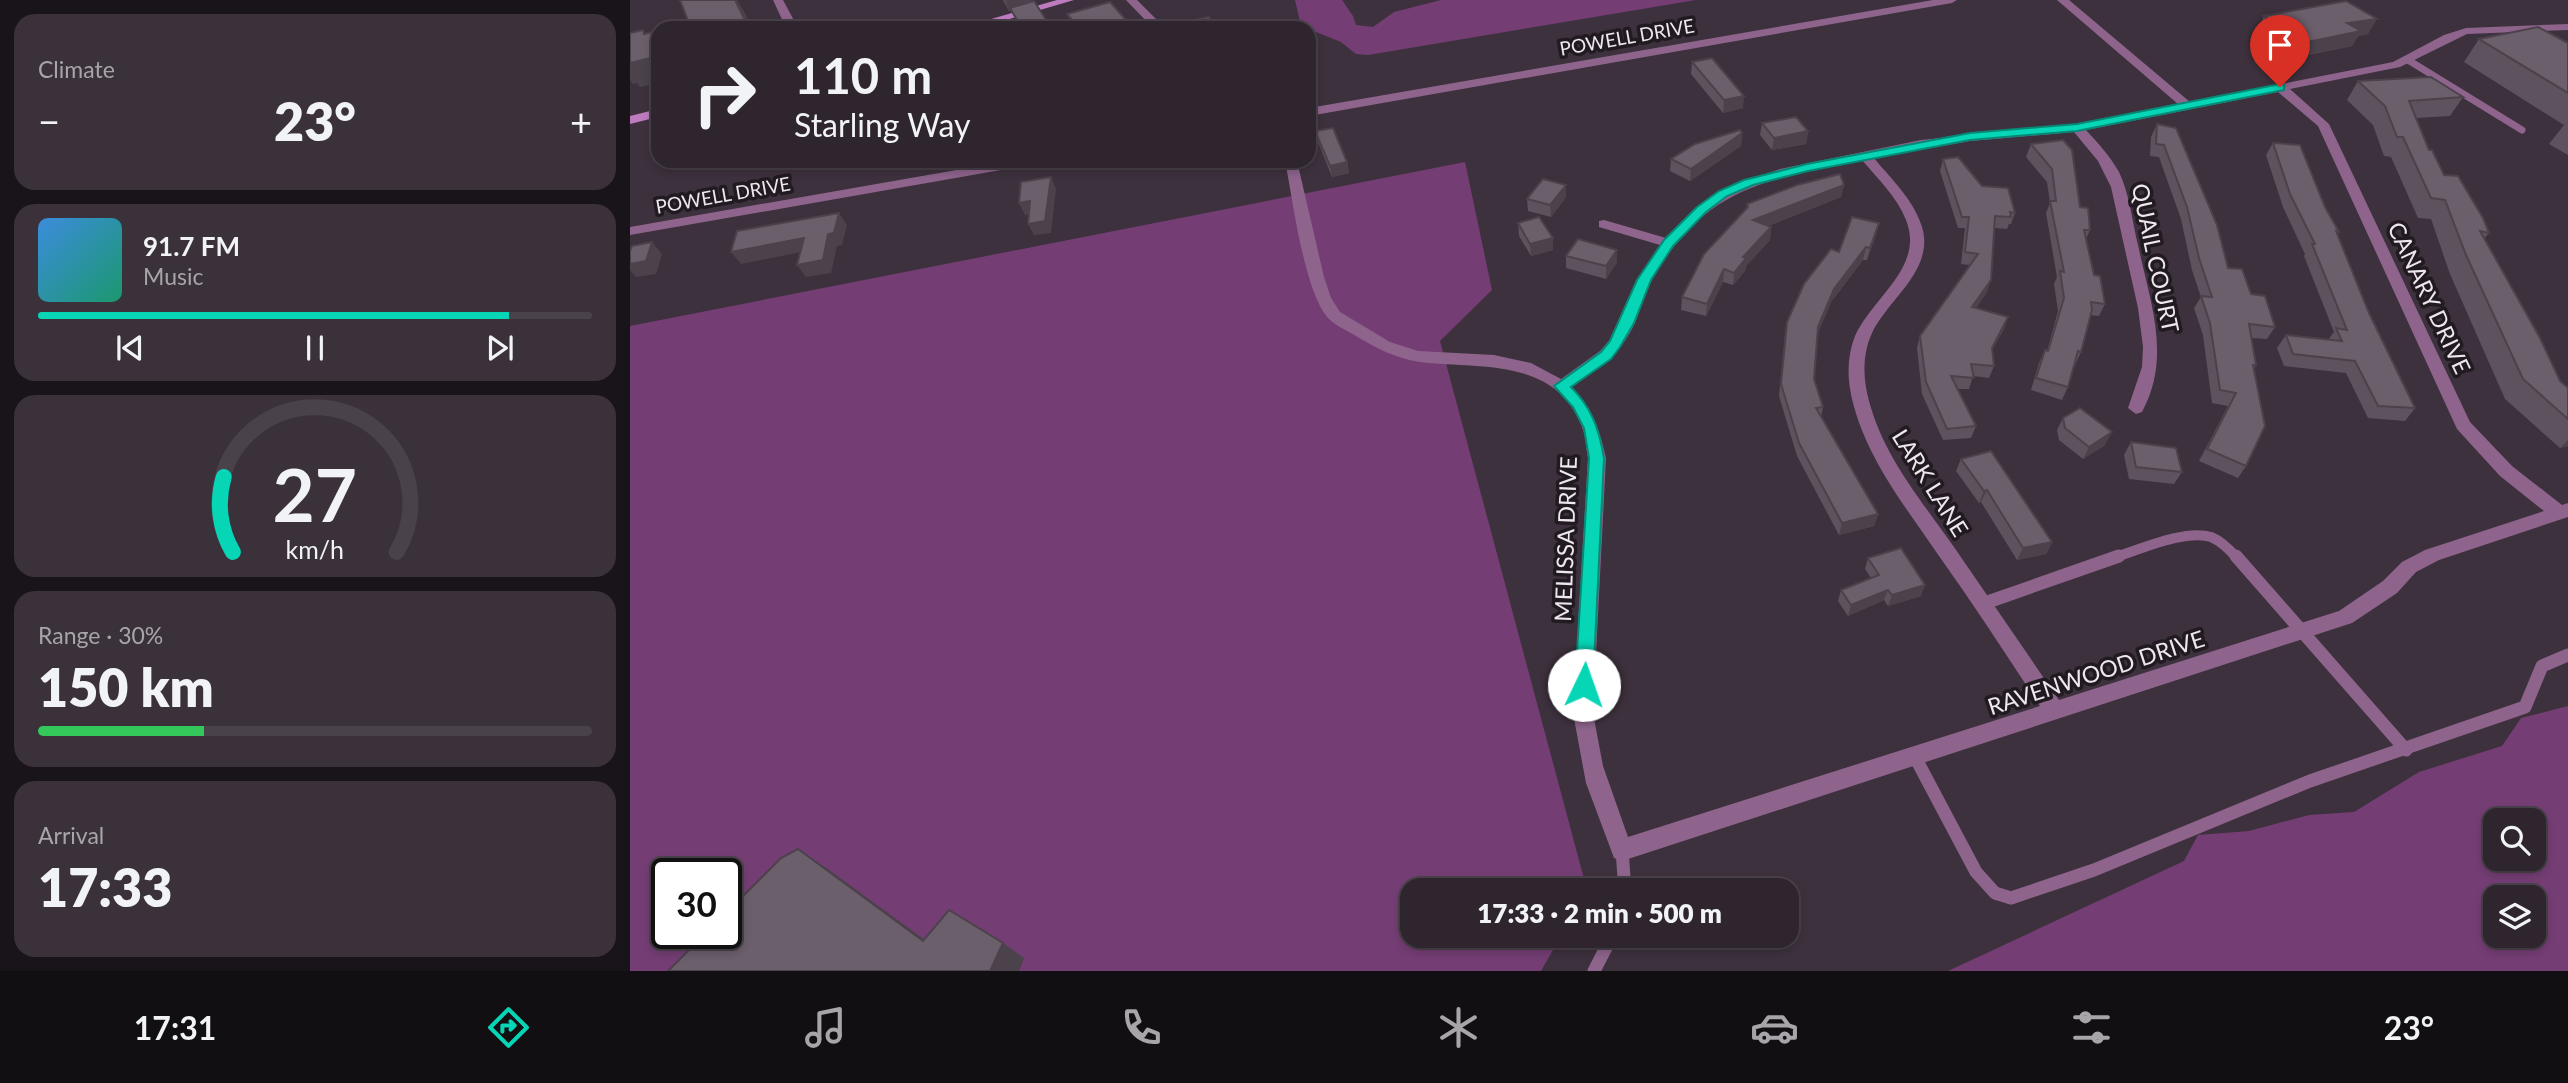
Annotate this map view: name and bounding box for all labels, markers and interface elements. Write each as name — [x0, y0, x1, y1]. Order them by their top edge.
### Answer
street label: POWELL DRIVE — [1558, 13, 1696, 60]
pin — [2250, 15, 2310, 87]
icon: arrive — [2261, 26, 2299, 64]
text: 110 m — [794, 46, 932, 104]
icon: right — [679, 49, 770, 140]
text: Climate — [38, 55, 115, 83]
text: 23° — [274, 90, 356, 152]
text: − — [38, 98, 60, 144]
text: + — [570, 98, 592, 144]
text: Starling Way — [794, 105, 971, 144]
street label: POWELL DRIVE — [654, 171, 792, 218]
street label: QUAIL COURT — [2127, 181, 2186, 335]
street label: CANARY DRIVE — [2382, 217, 2477, 378]
text: 91.7 FM — [143, 230, 240, 262]
text: Music — [143, 262, 203, 290]
icon: previous — [111, 329, 149, 367]
icon: pause — [296, 329, 334, 367]
icon: next — [481, 329, 519, 367]
street label: LARK LANE — [1887, 424, 1975, 541]
text: 27 — [273, 450, 357, 538]
street label: MELISSA DRIVE — [1548, 456, 1582, 622]
text: km/h — [286, 533, 344, 563]
text: Range · 30% — [38, 621, 163, 649]
street label: RAVENWOOD DRIVE — [1984, 624, 2208, 720]
position arrow — [1547, 648, 1621, 722]
text: 150 km — [38, 656, 214, 718]
map controls — [2483, 808, 2546, 948]
button: search — [2483, 808, 2546, 871]
text: Arrival — [38, 821, 104, 849]
text: 17:33 — [38, 856, 172, 918]
speed limit sign: 30 — [651, 858, 742, 949]
button: layers — [2483, 885, 2546, 948]
text: 17:33 · 2 min · 500 m — [1477, 897, 1722, 929]
icon: directions — [484, 1003, 533, 1052]
icon: music — [801, 1003, 850, 1052]
icon: phone — [1117, 1003, 1166, 1052]
icon: climate — [1434, 1003, 1483, 1052]
icon: car — [1750, 1003, 1799, 1052]
icon: filters — [2067, 1003, 2116, 1052]
text: 17:31 — [134, 1008, 216, 1047]
text: 23° — [2384, 1008, 2434, 1047]

